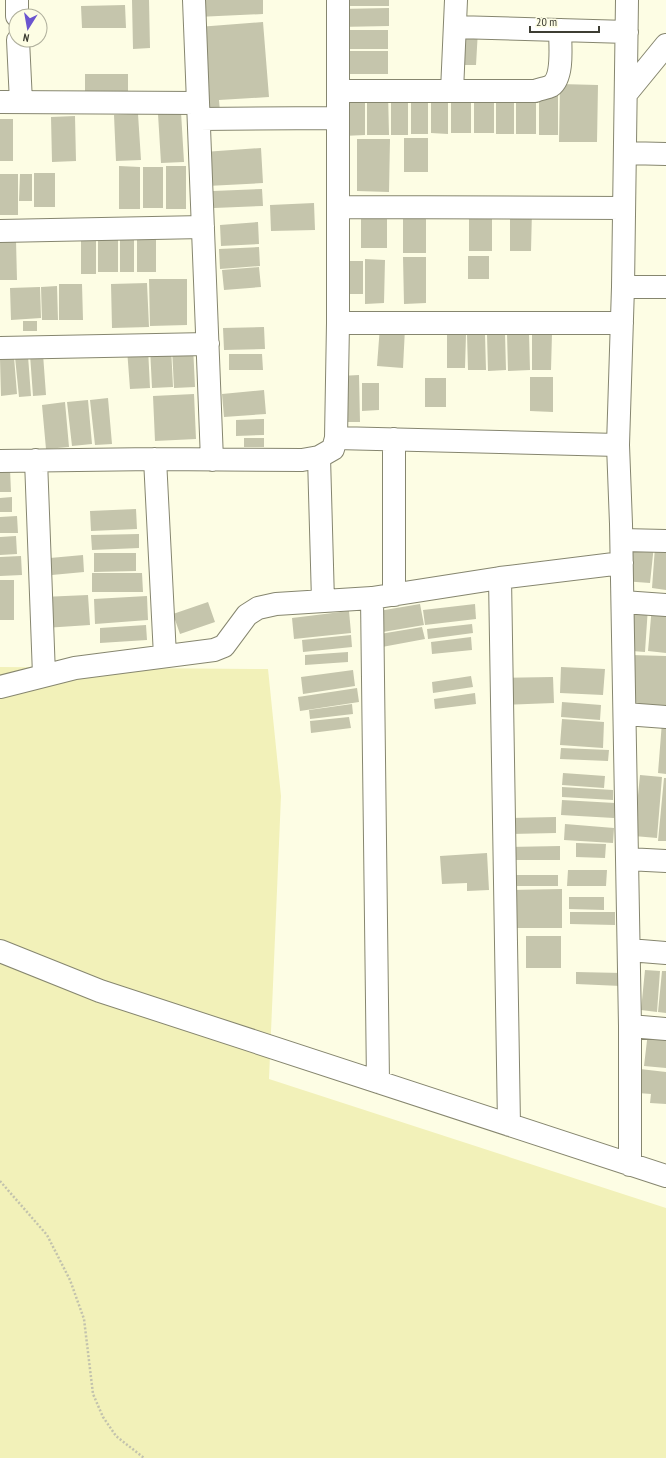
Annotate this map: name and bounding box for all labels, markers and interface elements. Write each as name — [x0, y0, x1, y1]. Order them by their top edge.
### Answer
north arrow — [8, 8, 48, 48]
scale bar — [530, 8, 599, 34]
text: 20 m — [536, 14, 557, 29]
text: N — [22, 30, 30, 45]

